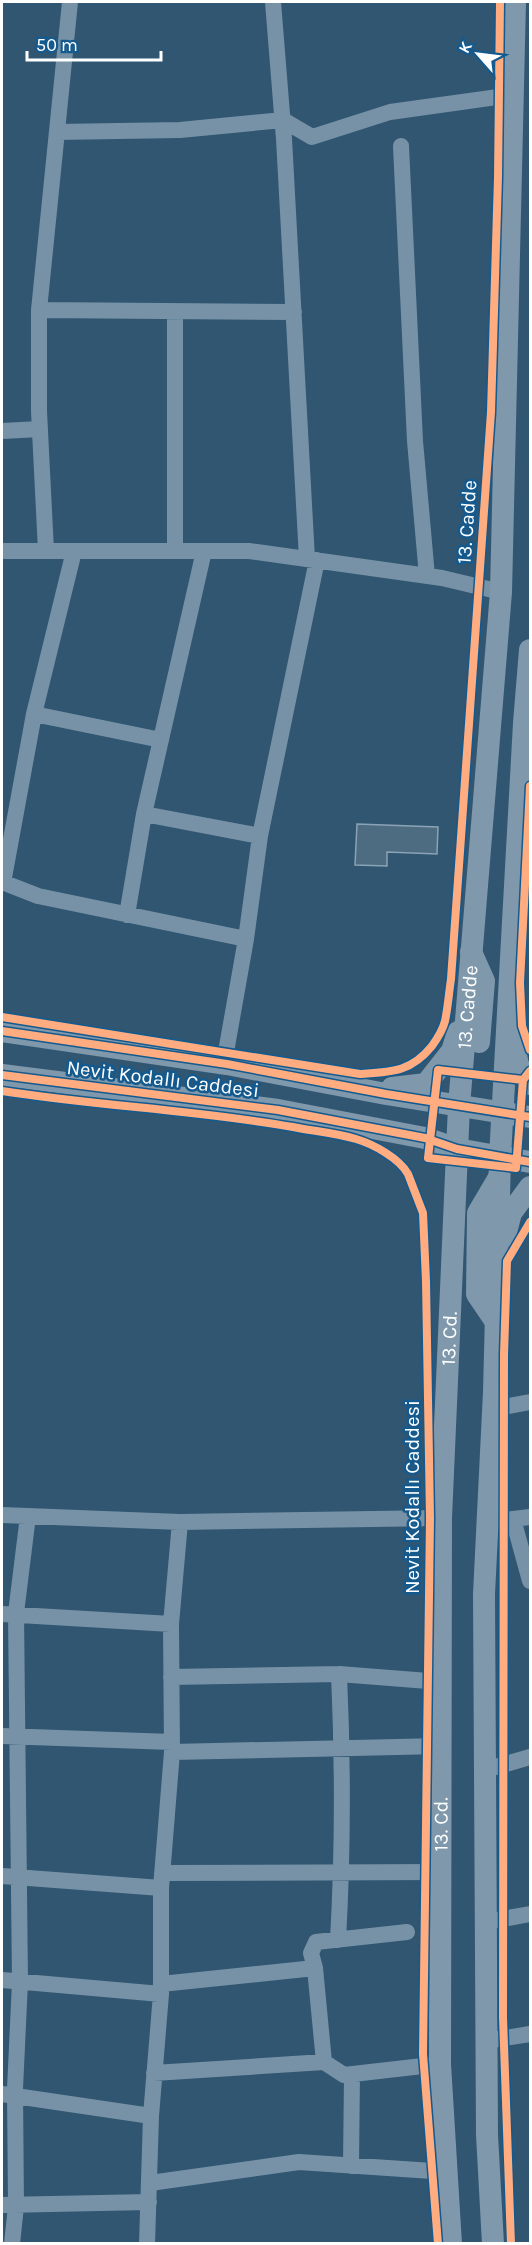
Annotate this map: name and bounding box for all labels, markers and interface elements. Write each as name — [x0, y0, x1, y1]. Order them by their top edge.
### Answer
scale bar — [27, 24, 160, 62]
north arrow — [448, 24, 508, 84]
text: 50 m — [36, 34, 78, 56]
text: K — [454, 38, 476, 56]
street label: 13. Cadde — [453, 479, 481, 565]
street label: 13. Cadde — [452, 964, 482, 1050]
street label: Nevit Kodallı Caddesi — [65, 1056, 261, 1102]
street label: 13. Cd. — [436, 1311, 462, 1366]
street label: Nevit Kodallı Caddesi — [401, 1400, 424, 1594]
street label: 13. Cd. — [429, 1797, 452, 1852]

